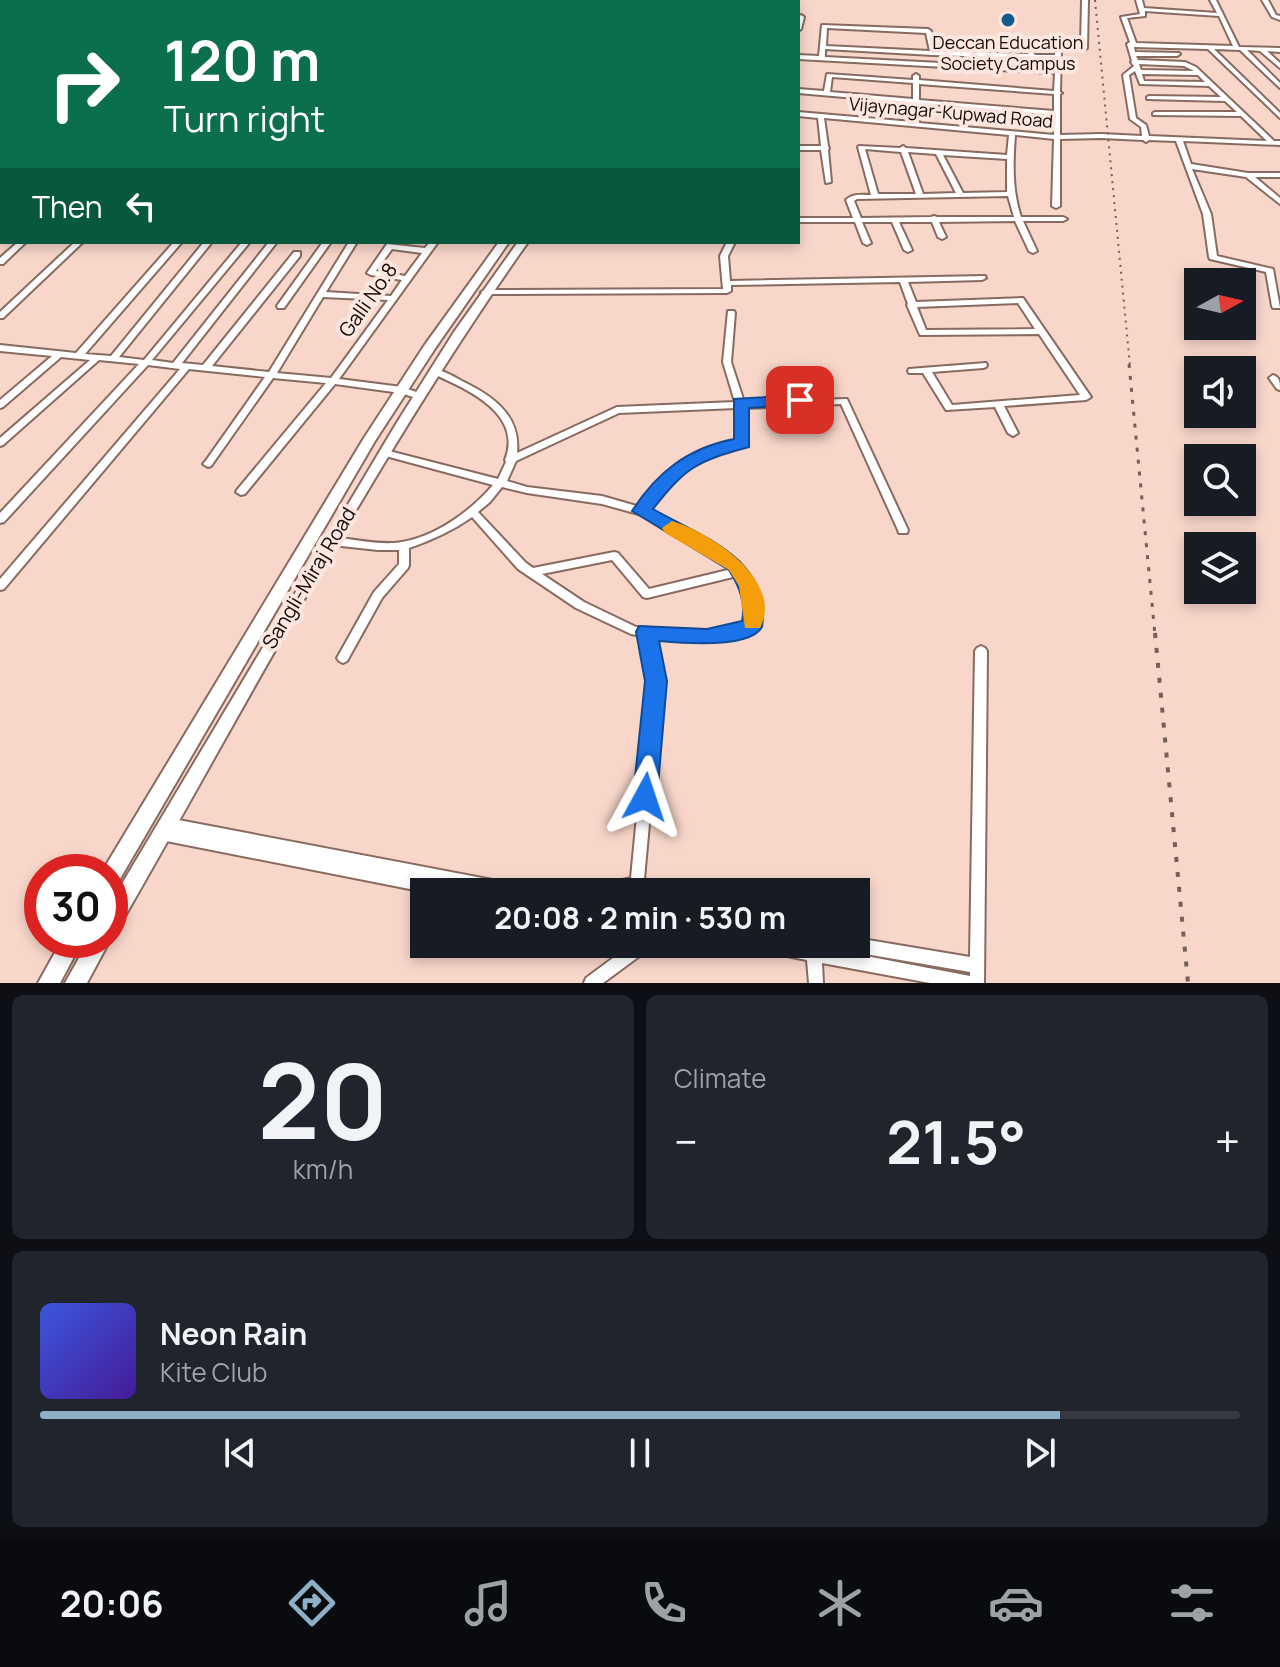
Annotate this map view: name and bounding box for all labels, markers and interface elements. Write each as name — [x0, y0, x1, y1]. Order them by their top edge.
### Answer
marker: Deccan Education Society Campus — [999, 11, 1017, 29]
text: 120 m — [164, 21, 320, 98]
place label: Deccan Education Society Campus — [933, 30, 1083, 75]
icon: right — [32, 32, 136, 136]
street label: Vijaynagar-Kupwad Road — [848, 91, 1054, 133]
text: Turn right — [164, 94, 325, 143]
icon: left — [119, 184, 163, 228]
text: Then — [32, 186, 103, 227]
street label: Galli No.8 — [332, 257, 403, 342]
north arrow — [1184, 268, 1256, 340]
map controls — [1184, 268, 1256, 604]
button: sound — [1184, 356, 1256, 428]
pin — [766, 366, 834, 434]
icon: arrive — [778, 378, 822, 422]
button: search — [1184, 444, 1256, 516]
street label: Sangli-Miraj Road — [256, 502, 362, 654]
button: layers — [1184, 532, 1256, 604]
position arrow — [603, 755, 687, 839]
speed limit sign: 30 — [24, 854, 128, 958]
text: 20:08 · 2 min · 530 m — [494, 897, 786, 938]
text: 20 — [258, 1028, 388, 1170]
text: Climate — [674, 1060, 766, 1096]
text: 21.5° — [886, 1100, 1026, 1182]
text: − — [674, 1111, 698, 1171]
text: + — [1215, 1111, 1240, 1171]
text: km/h — [293, 1151, 353, 1187]
text: Neon Rain — [160, 1313, 307, 1354]
text: Kite Club — [160, 1354, 267, 1390]
icon: previous — [218, 1431, 262, 1475]
icon: pause — [618, 1431, 662, 1475]
icon: next — [1018, 1431, 1062, 1475]
icon: directions — [284, 1575, 340, 1631]
icon: music — [460, 1575, 516, 1631]
icon: phone — [636, 1575, 692, 1631]
icon: climate — [812, 1575, 868, 1631]
icon: car — [988, 1575, 1044, 1631]
icon: filters — [1164, 1575, 1220, 1631]
text: 20:06 — [60, 1579, 164, 1628]

